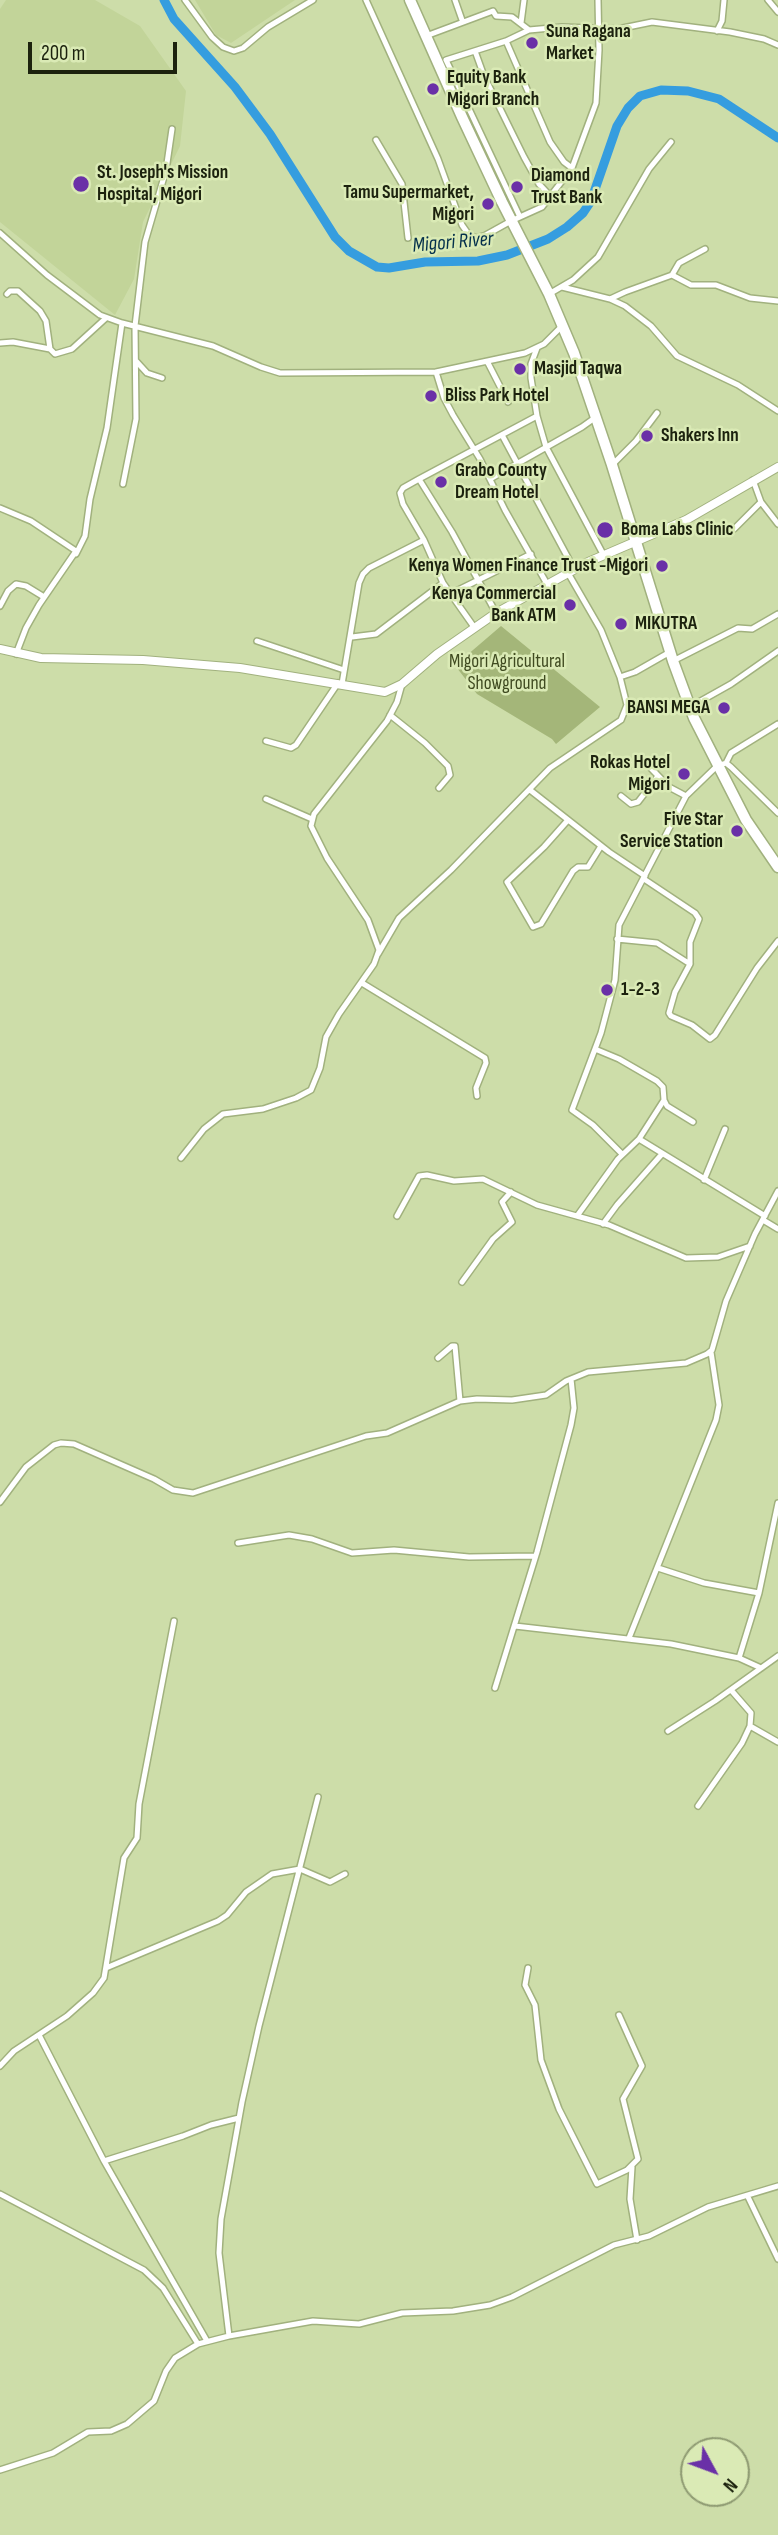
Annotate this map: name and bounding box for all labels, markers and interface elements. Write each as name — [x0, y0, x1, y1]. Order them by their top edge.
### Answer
place label: Suna Ragana Market — [546, 21, 631, 65]
scale bar — [32, 28, 180, 72]
marker: Suna Ragana Market — [524, 35, 540, 51]
text: 200 m — [41, 41, 85, 66]
place label: Equity Bank Migori Branch — [447, 67, 539, 111]
marker: Equity Bank Migori Branch — [425, 81, 441, 97]
place label: St. Joseph's Mission Hospital, Migori — [97, 162, 228, 206]
place label: Diamond Trust Bank — [531, 165, 602, 209]
marker: St. Joseph's Mission Hospital, Migori — [71, 174, 91, 194]
marker: Diamond Trust Bank — [509, 179, 525, 195]
place label: Tamu Supermarket, Migori — [343, 182, 474, 226]
marker: Tamu Supermarket, Migori — [480, 196, 496, 212]
water label: Migori River — [411, 227, 495, 259]
place label: Masjid Taqwa — [534, 358, 622, 380]
marker: Masjid Taqwa — [512, 361, 528, 377]
place label: Bliss Park Hotel — [445, 385, 549, 407]
marker: Bliss Park Hotel — [423, 388, 439, 404]
place label: Shakers Inn — [661, 425, 739, 447]
marker: Shakers Inn — [639, 428, 655, 444]
place label: Grabo County Dream Hotel — [455, 460, 547, 504]
marker: Grabo County Dream Hotel — [433, 474, 449, 490]
place label: Boma Labs Clinic — [621, 519, 734, 541]
marker: Boma Labs Clinic — [595, 520, 615, 540]
place label: Kenya Women Finance Trust -Migori — [408, 555, 648, 577]
marker: Kenya Women Finance Trust -Migori — [654, 558, 670, 574]
place label: Kenya Commercial Bank ATM — [432, 583, 556, 627]
marker: Kenya Commercial Bank ATM — [562, 597, 578, 613]
place label: MIKUTRA — [635, 613, 697, 635]
marker: MIKUTRA — [613, 616, 629, 632]
park label: Migori Agricultural Showground — [449, 651, 565, 695]
place label: BANSI MEGA — [627, 697, 710, 719]
marker: BANSI MEGA — [716, 700, 732, 716]
place label: Rokas Hotel Migori — [590, 752, 670, 796]
marker: Rokas Hotel Migori — [676, 766, 692, 782]
place label: Five Star Service Station — [620, 809, 723, 853]
marker: Five Star Service Station — [729, 823, 745, 839]
place label: 1-2-3 — [621, 979, 660, 1001]
marker: 1-2-3 — [599, 982, 615, 998]
north arrow — [680, 2437, 750, 2507]
text: N — [718, 2473, 742, 2496]

